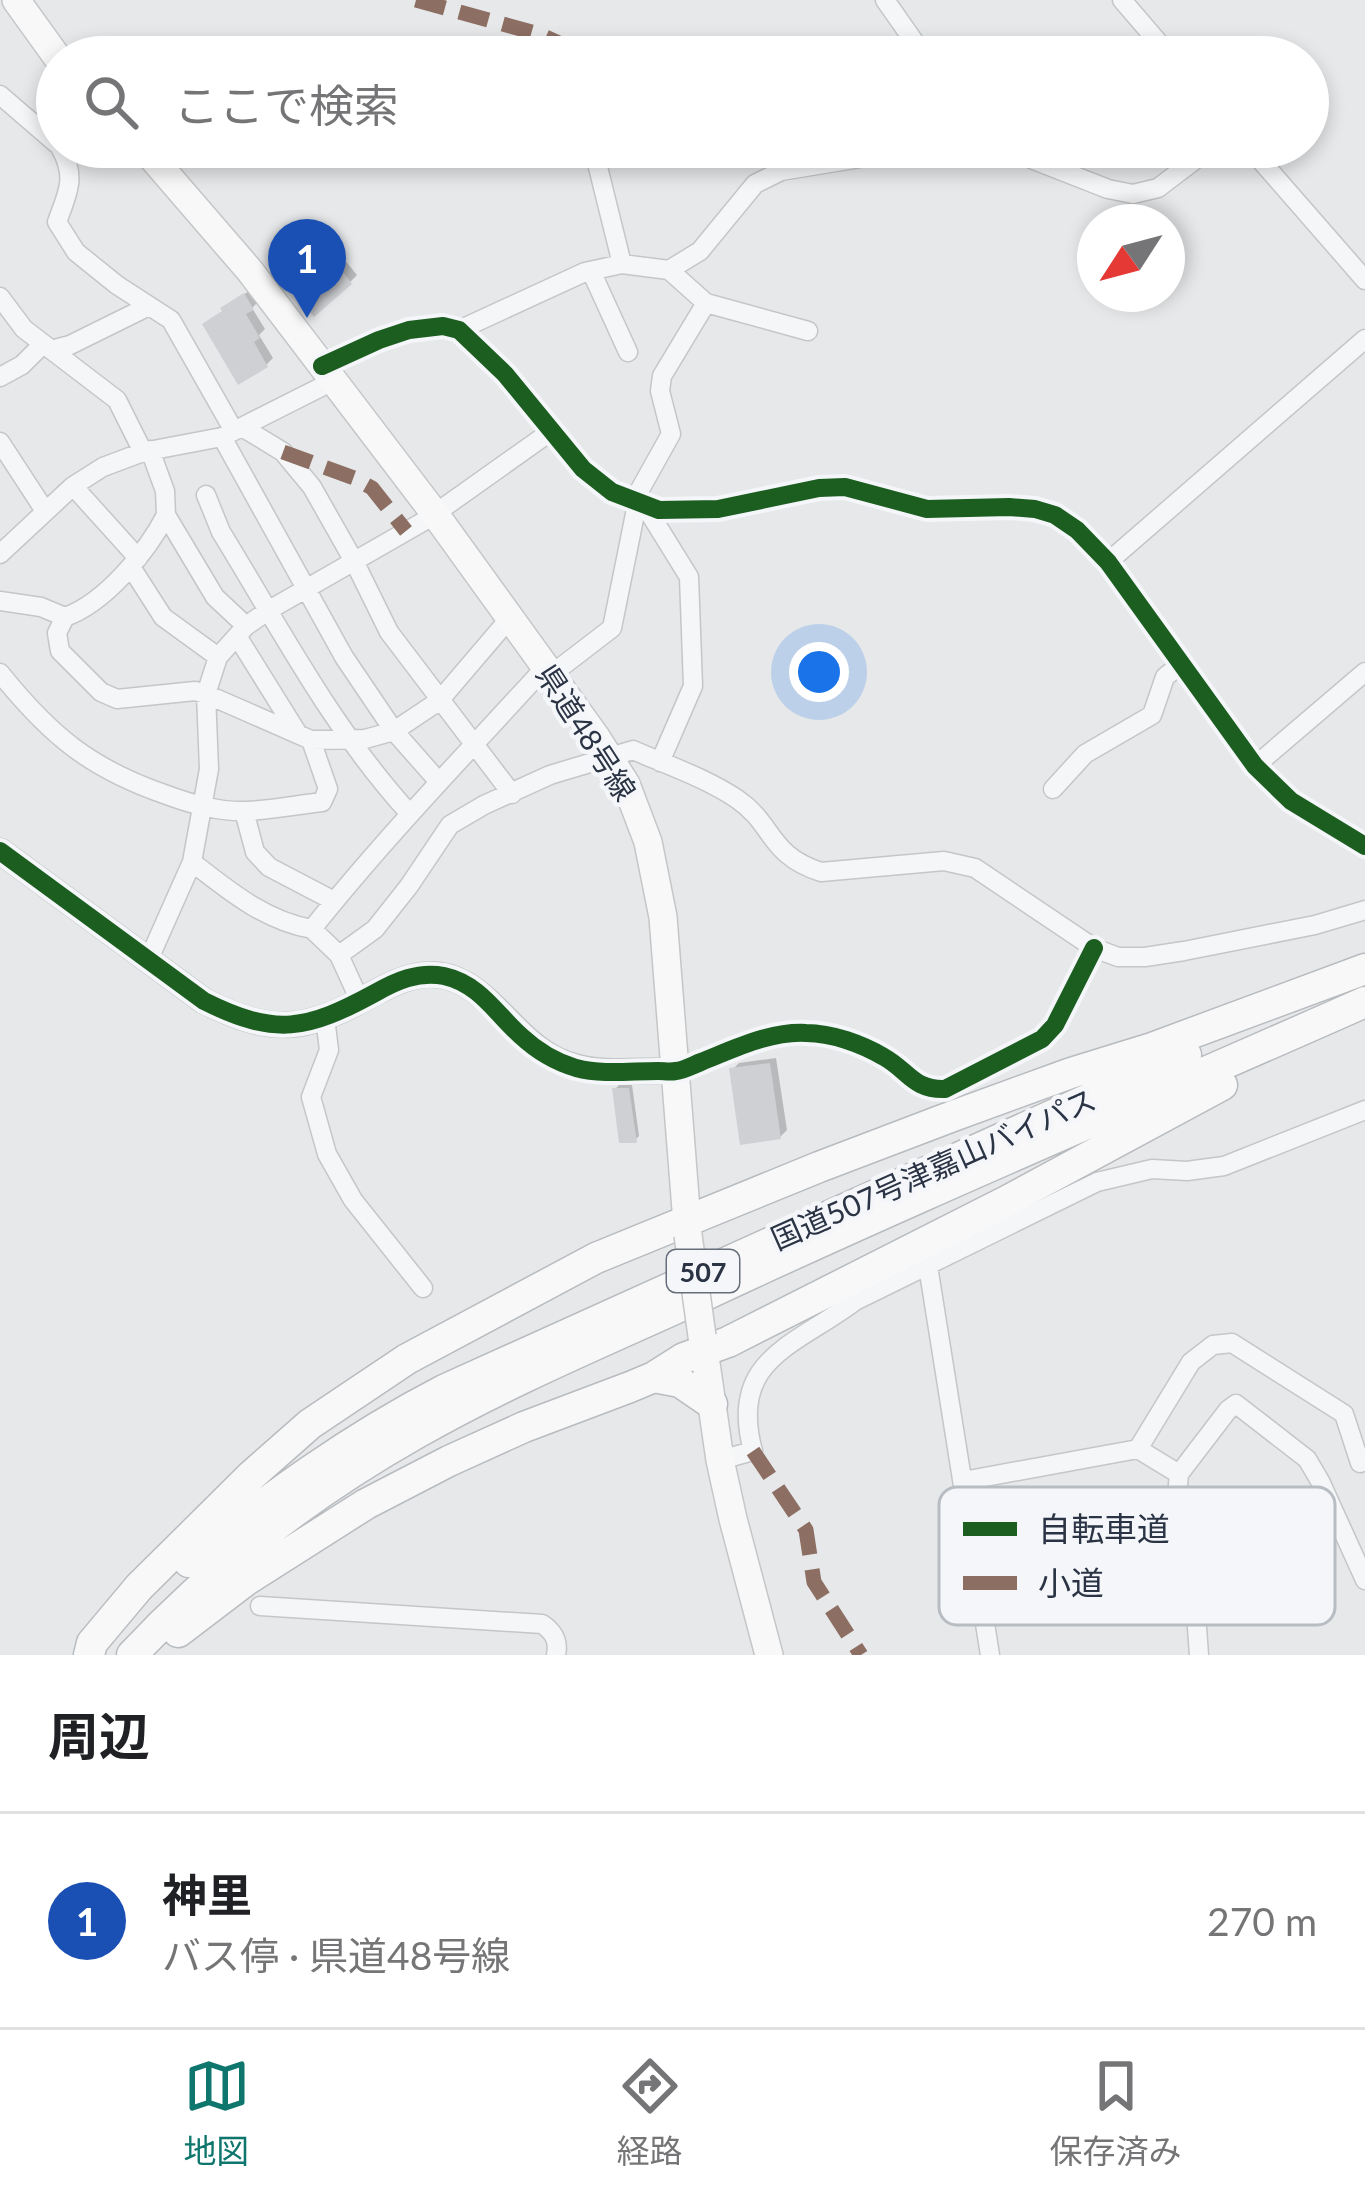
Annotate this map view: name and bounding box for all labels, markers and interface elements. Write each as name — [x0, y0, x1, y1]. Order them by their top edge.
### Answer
search box — [36, 36, 1329, 168]
icon: search — [78, 69, 144, 135]
text: ここで検索 — [174, 78, 399, 132]
north arrow — [1077, 204, 1185, 312]
pin: 1 — [268, 219, 346, 318]
your location — [789, 642, 849, 702]
street label: 県道48号線 — [530, 657, 644, 807]
street label: 国道507号津嘉山バイパス — [765, 1080, 1101, 1256]
road number: 507 — [667, 1250, 739, 1292]
legend — [939, 1487, 1335, 1625]
text: 自転車道 — [1038, 1508, 1170, 1548]
text: 小道 — [1038, 1562, 1104, 1602]
text: 周辺 — [48, 1705, 150, 1766]
text: 神里 — [162, 1868, 252, 1922]
text: 1 — [76, 1898, 98, 1944]
text: 270 m — [1207, 1898, 1317, 1944]
text: バス停 · 県道48号線 — [162, 1932, 510, 1978]
tab: 地図 — [184, 2053, 250, 2173]
tab: 経路 — [617, 2053, 683, 2173]
tab: 保存済み — [1050, 2053, 1182, 2173]

